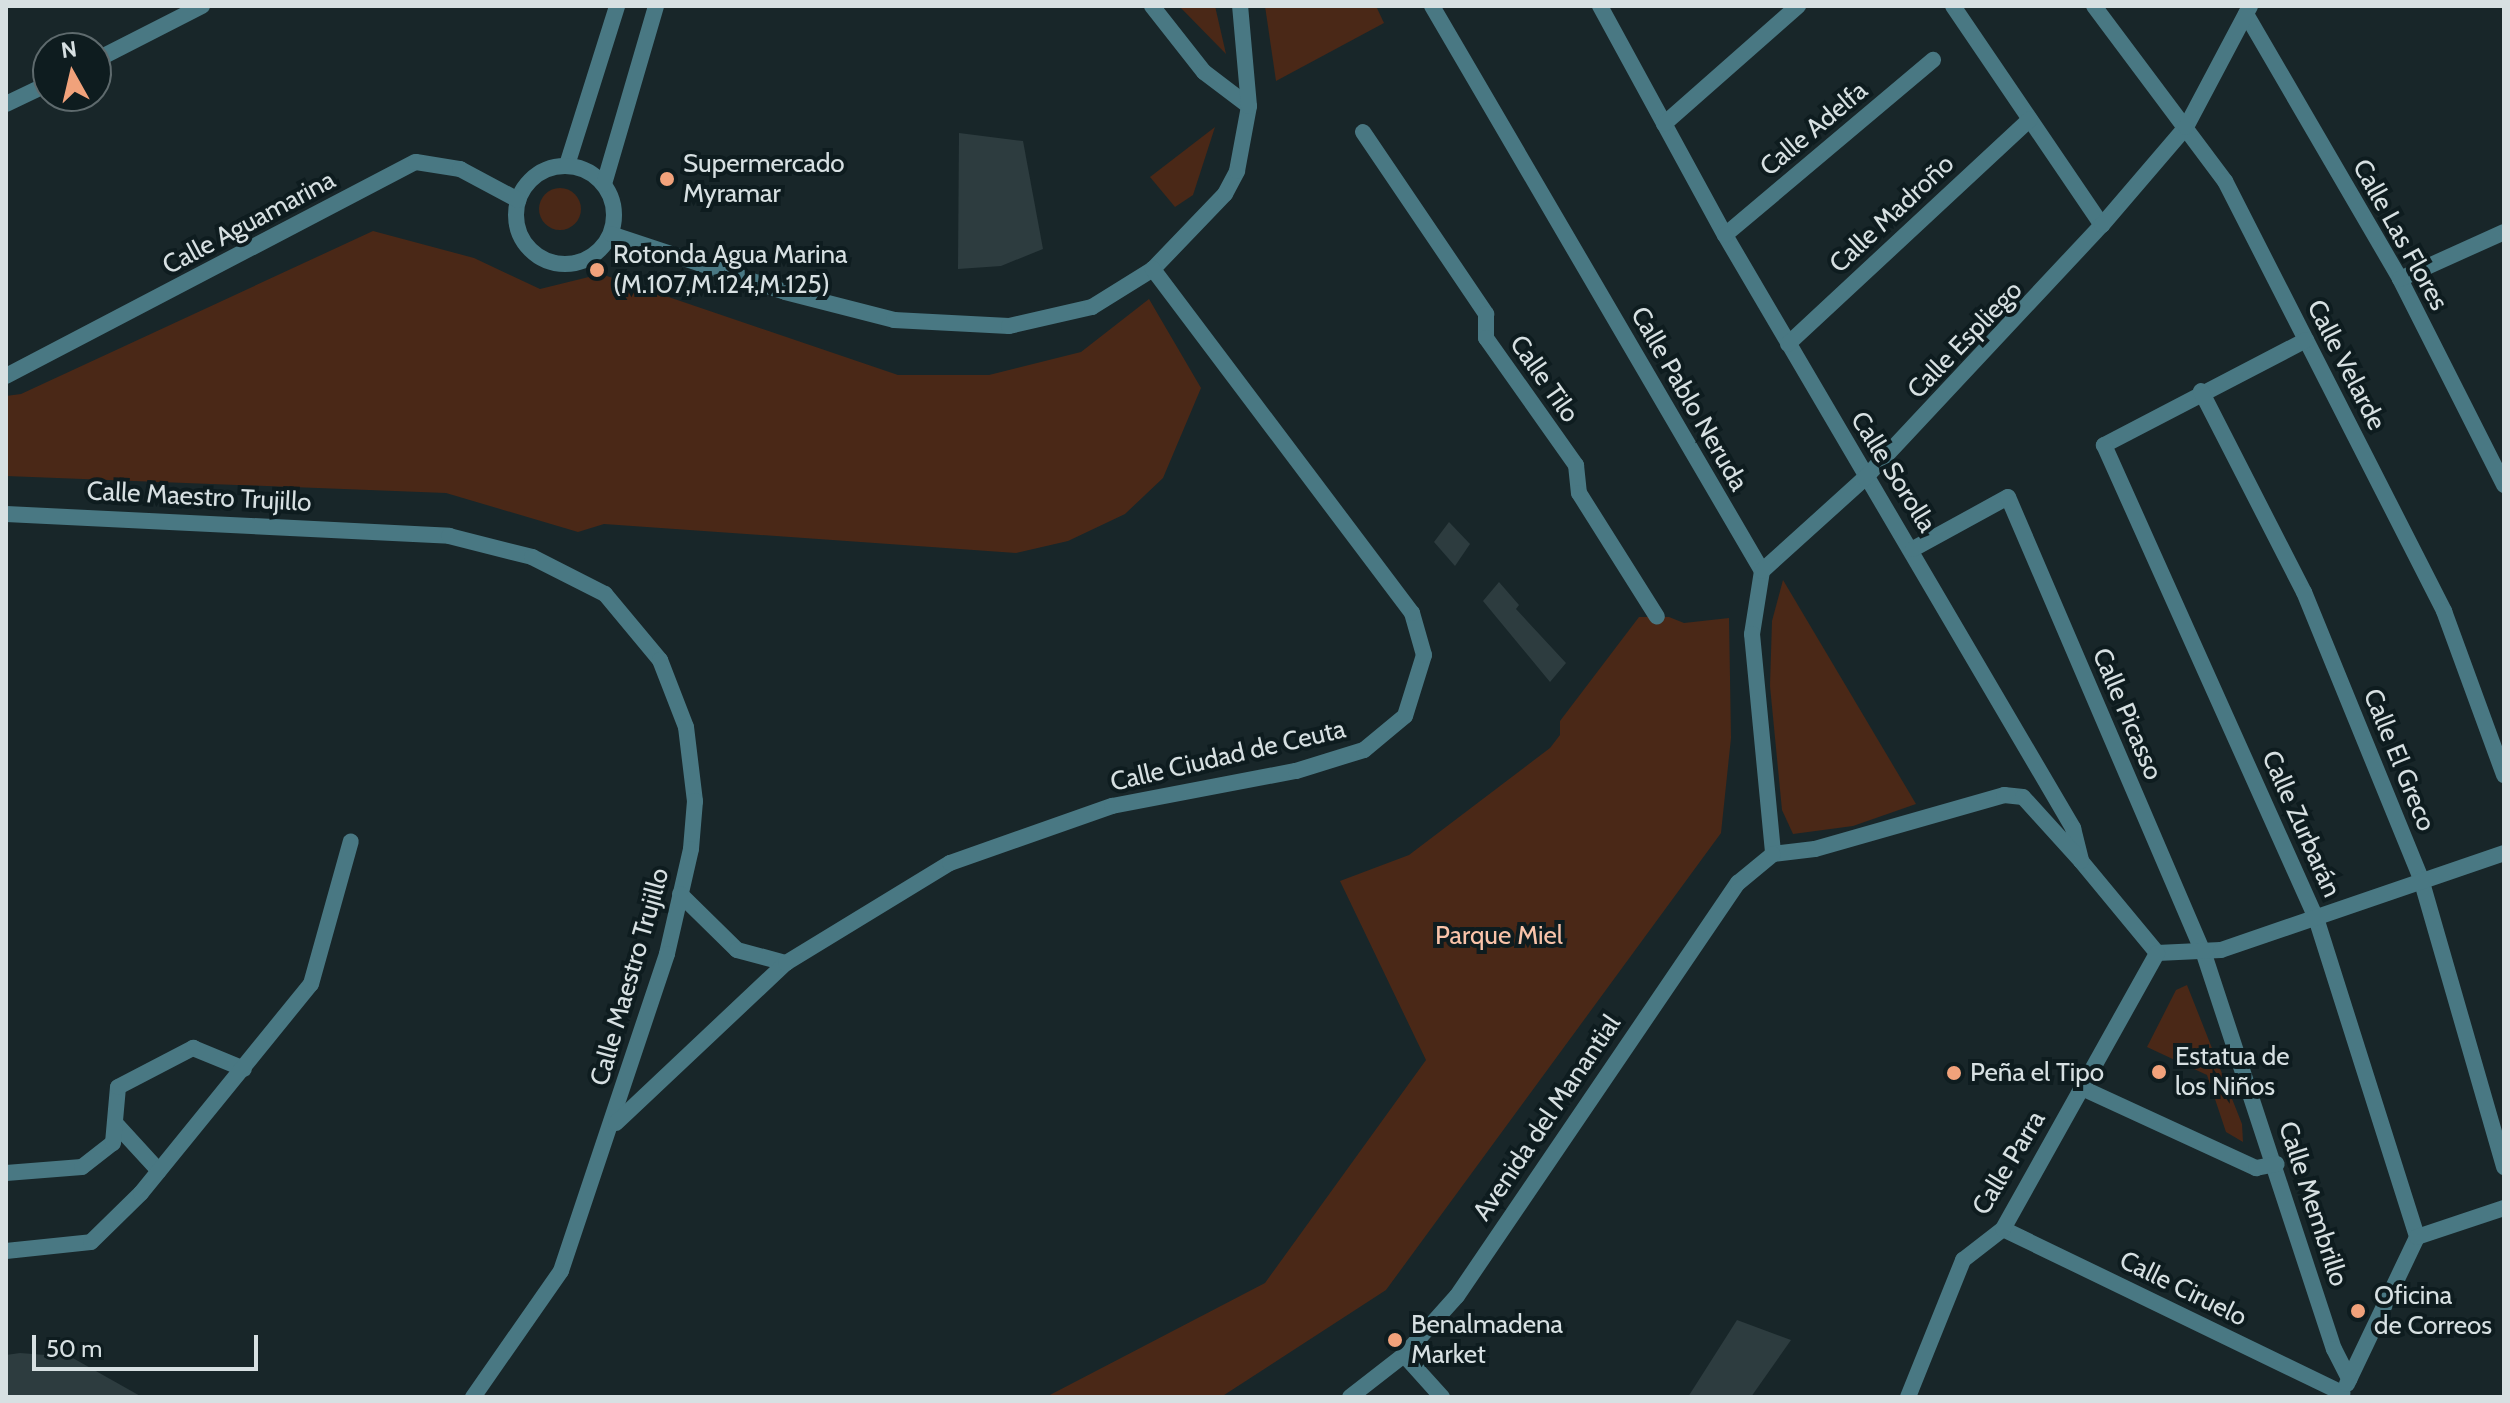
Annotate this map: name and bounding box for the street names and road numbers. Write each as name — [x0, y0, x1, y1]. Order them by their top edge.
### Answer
street label: Calle Adelfa — [1754, 75, 1874, 183]
street label: Calle Madroño — [1823, 148, 1961, 280]
street label: Calle Las Flores — [2346, 154, 2454, 316]
street label: Calle Aguamarina — [157, 164, 341, 282]
street label: Calle Espliego — [1901, 275, 2029, 405]
street label: Calle Velarde — [2300, 295, 2392, 435]
street label: Calle Pablo Neruda — [1624, 301, 1754, 497]
street label: Calle Tilo — [1503, 329, 1585, 429]
street label: Calle Sorolla — [1844, 406, 1942, 538]
street label: Calle Maestro Trujillo — [86, 476, 312, 518]
street label: Calle Picasso — [2085, 643, 2169, 785]
street label: Calle El Greco — [2356, 684, 2442, 836]
street label: Calle Ciudad de Ceuta — [1107, 714, 1349, 798]
street label: Calle Zurbarán — [2255, 746, 2347, 902]
street label: Calle Maestro Trujillo — [584, 865, 676, 1089]
street label: Avenida del Manantial — [1467, 1009, 1627, 1227]
street label: Calle Parra — [1966, 1105, 2052, 1221]
street label: Calle Membrillo — [2272, 1118, 2354, 1290]
street label: Calle Ciruelo — [2114, 1245, 2252, 1333]

